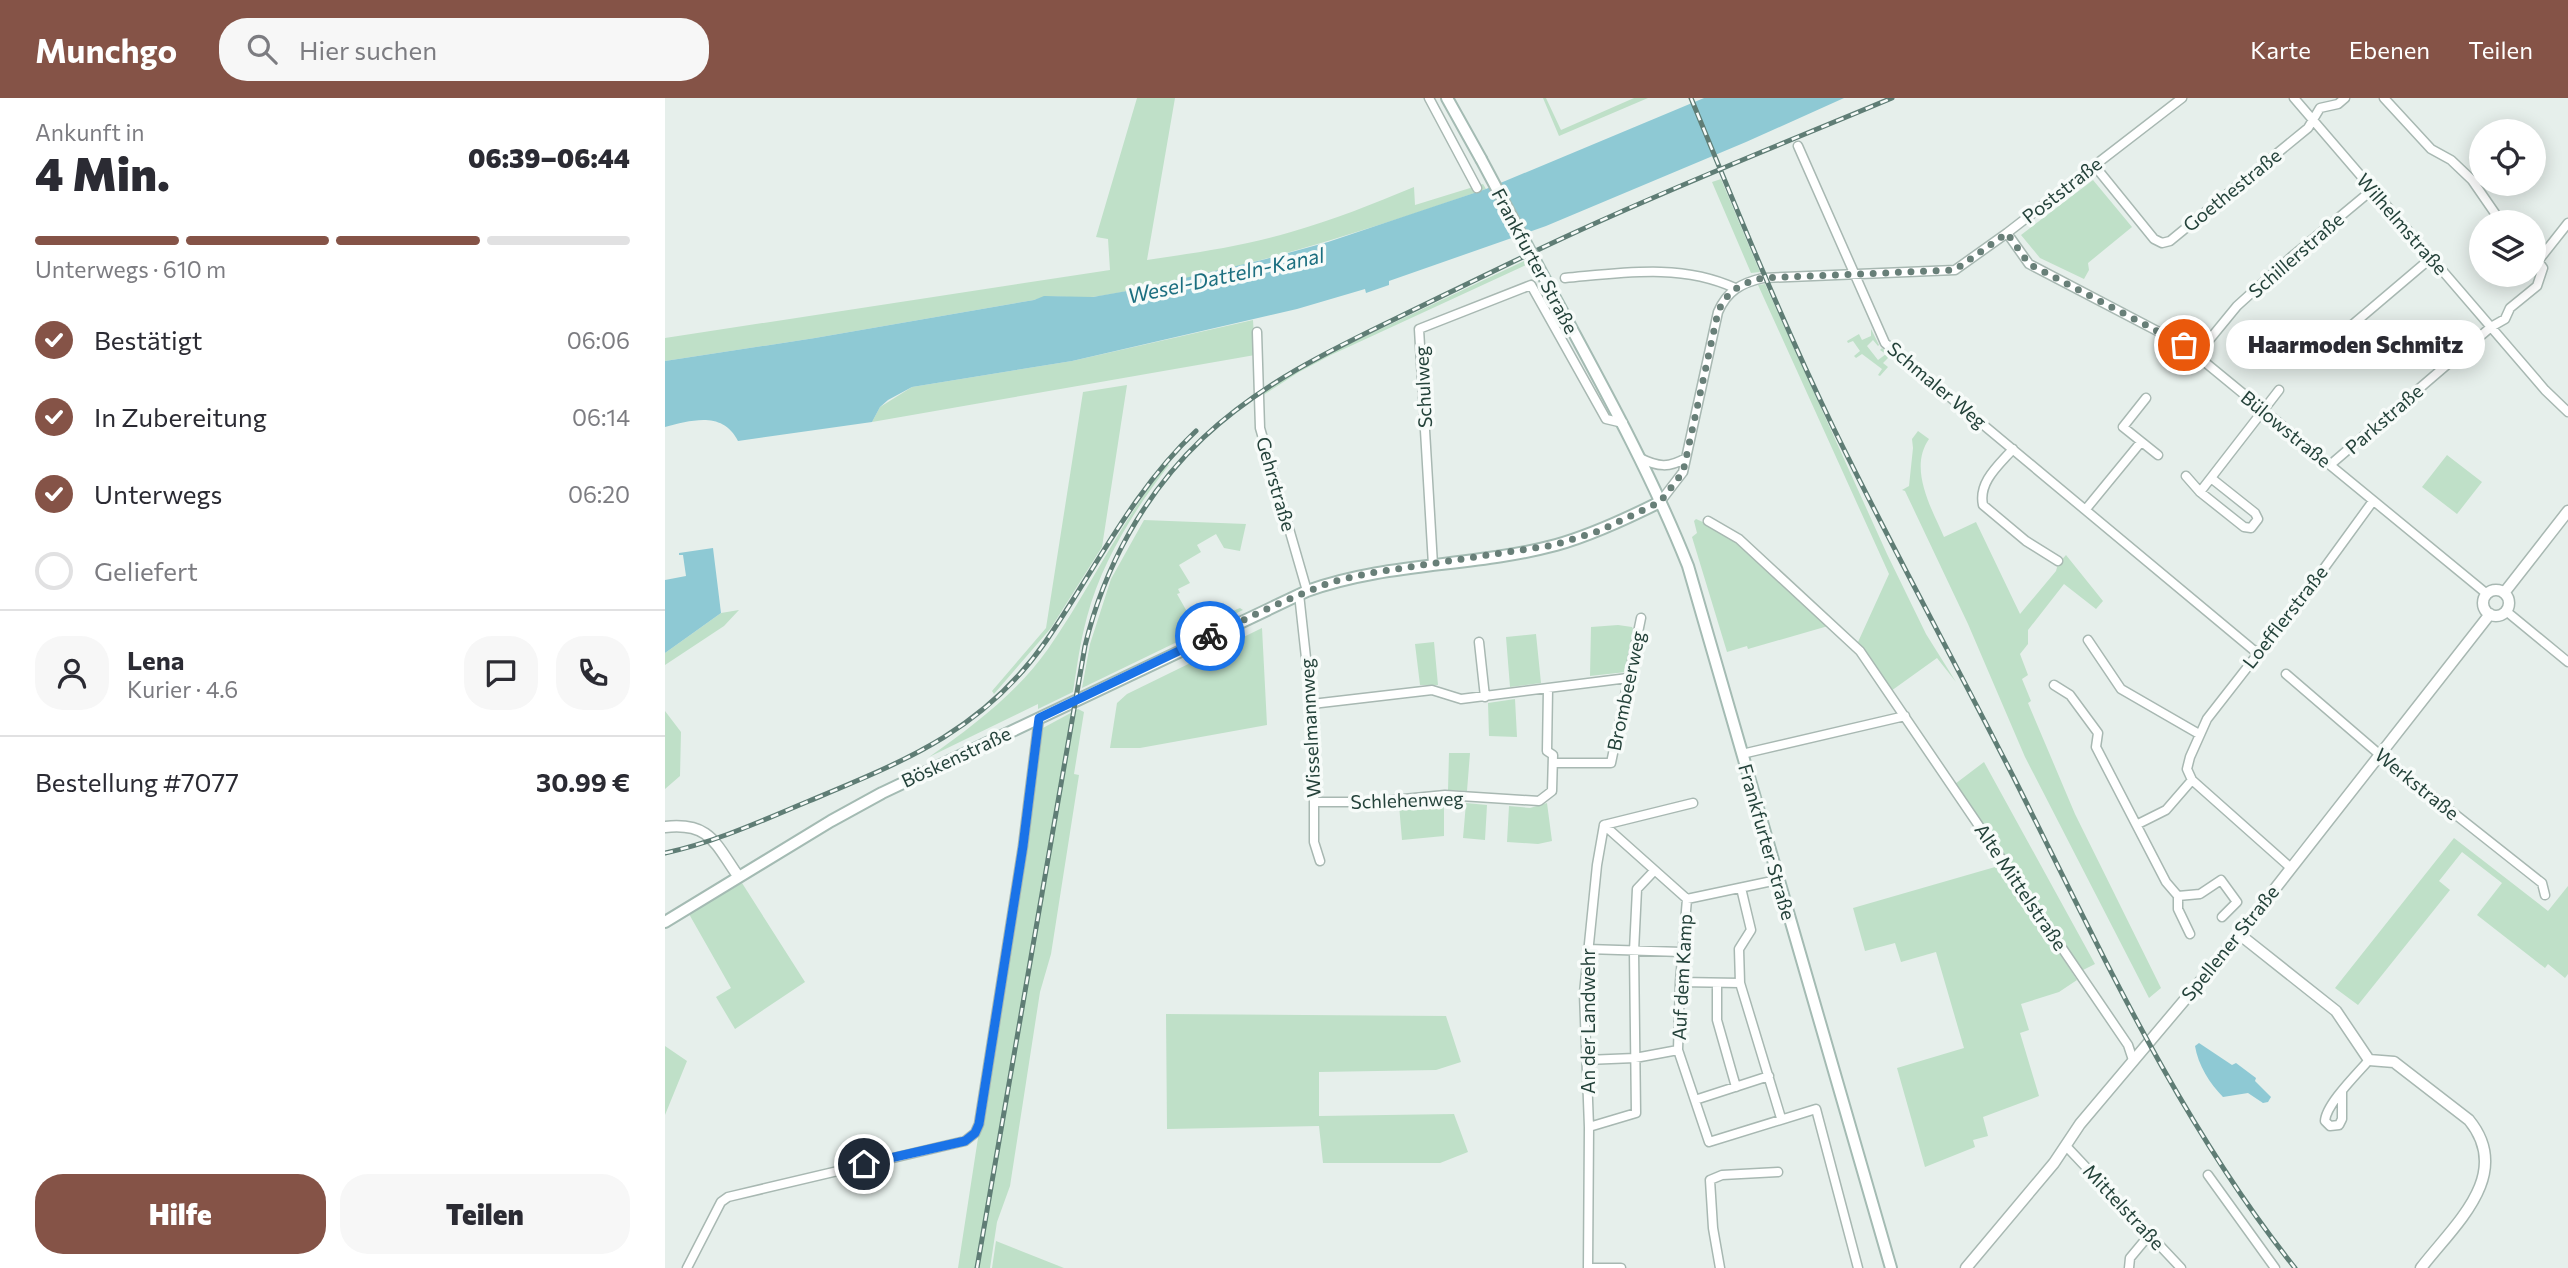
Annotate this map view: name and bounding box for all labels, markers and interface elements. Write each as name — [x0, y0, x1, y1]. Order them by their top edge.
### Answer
search box — [219, 18, 709, 81]
text: Munchgo — [35, 29, 177, 70]
icon: search — [243, 30, 281, 68]
text: Hier suchen — [299, 34, 437, 65]
text: Karte — [2250, 35, 2311, 64]
text: Ebenen — [2349, 35, 2430, 64]
text: Teilen — [2468, 35, 2533, 64]
text: Ankunft in — [35, 118, 145, 146]
map controls — [2469, 119, 2546, 287]
button: locate — [2469, 119, 2546, 196]
text: 06:39–06:44 — [468, 142, 630, 173]
street label: Goethestraße — [2178, 143, 2285, 236]
text: 4 Min. — [35, 144, 170, 200]
street label: Poststraße — [2017, 151, 2106, 228]
street label: Wilhelmstraße — [2352, 168, 2453, 279]
street label: Frankfurter Straße — [1487, 184, 1583, 337]
street label: Schillerstraße — [2243, 207, 2348, 302]
button: layers — [2469, 210, 2546, 287]
water label: Wesel-Datteln-Kanal — [1125, 241, 1327, 308]
text: Unterwegs · 610 m — [35, 255, 226, 283]
pin — [2154, 315, 2214, 375]
callout: Haarmoden Schmitz — [2226, 320, 2485, 370]
icon: check — [35, 321, 73, 359]
text: Bestätigt — [94, 324, 203, 355]
text: 06:06 — [567, 326, 630, 354]
icon: bag — [2165, 326, 2203, 364]
text: Haarmoden Schmitz — [2248, 330, 2463, 358]
street label: Schmaler Weg — [1883, 336, 1992, 433]
street label: Schulweg — [1409, 345, 1436, 429]
street label: Parkstraße — [2340, 379, 2427, 458]
street label: Bülowstraße — [2237, 385, 2336, 472]
icon: check — [35, 398, 73, 436]
text: In Zubereitung — [94, 401, 267, 432]
text: 06:14 — [572, 403, 630, 431]
street label: Gehrstraße — [1252, 434, 1301, 534]
icon: check — [35, 475, 73, 513]
text: Unterwegs — [94, 478, 222, 509]
text: 06:20 — [568, 480, 630, 508]
text: Geliefert — [94, 555, 198, 586]
street label: Loefflerstraße — [2237, 561, 2332, 673]
courier — [1175, 601, 1245, 671]
icon: bike — [1191, 617, 1229, 655]
street label: Brombeerweg — [1602, 629, 1649, 753]
button: person — [35, 636, 109, 710]
button: chat — [464, 636, 538, 710]
button: phone — [556, 636, 630, 710]
text: Lena — [127, 644, 185, 675]
street label: Wisselmannweg — [1294, 658, 1325, 798]
text: Kurier · 4.6 — [127, 675, 238, 703]
street label: Böskenstraße — [897, 721, 1014, 792]
street label: Werkstraße — [2371, 743, 2464, 824]
street label: Frankfurter Straße — [1734, 761, 1801, 923]
text: Bestellung #7077 — [35, 766, 239, 797]
text: 30.99 € — [536, 766, 630, 797]
street label: Schlehenweg — [1350, 786, 1464, 813]
street label: Alte Mittelstraße — [1971, 819, 2072, 954]
street label: Spellener Straße — [2176, 880, 2283, 1005]
street label: Auf dem Kamp — [1667, 913, 1696, 1041]
street label: An der Landwehr — [1576, 948, 1599, 1094]
pin — [834, 1134, 894, 1194]
icon: home — [845, 1145, 883, 1183]
street label: Mittelstraße — [2079, 1159, 2170, 1254]
button: Hilfe — [35, 1174, 326, 1254]
button: Teilen — [340, 1174, 630, 1254]

